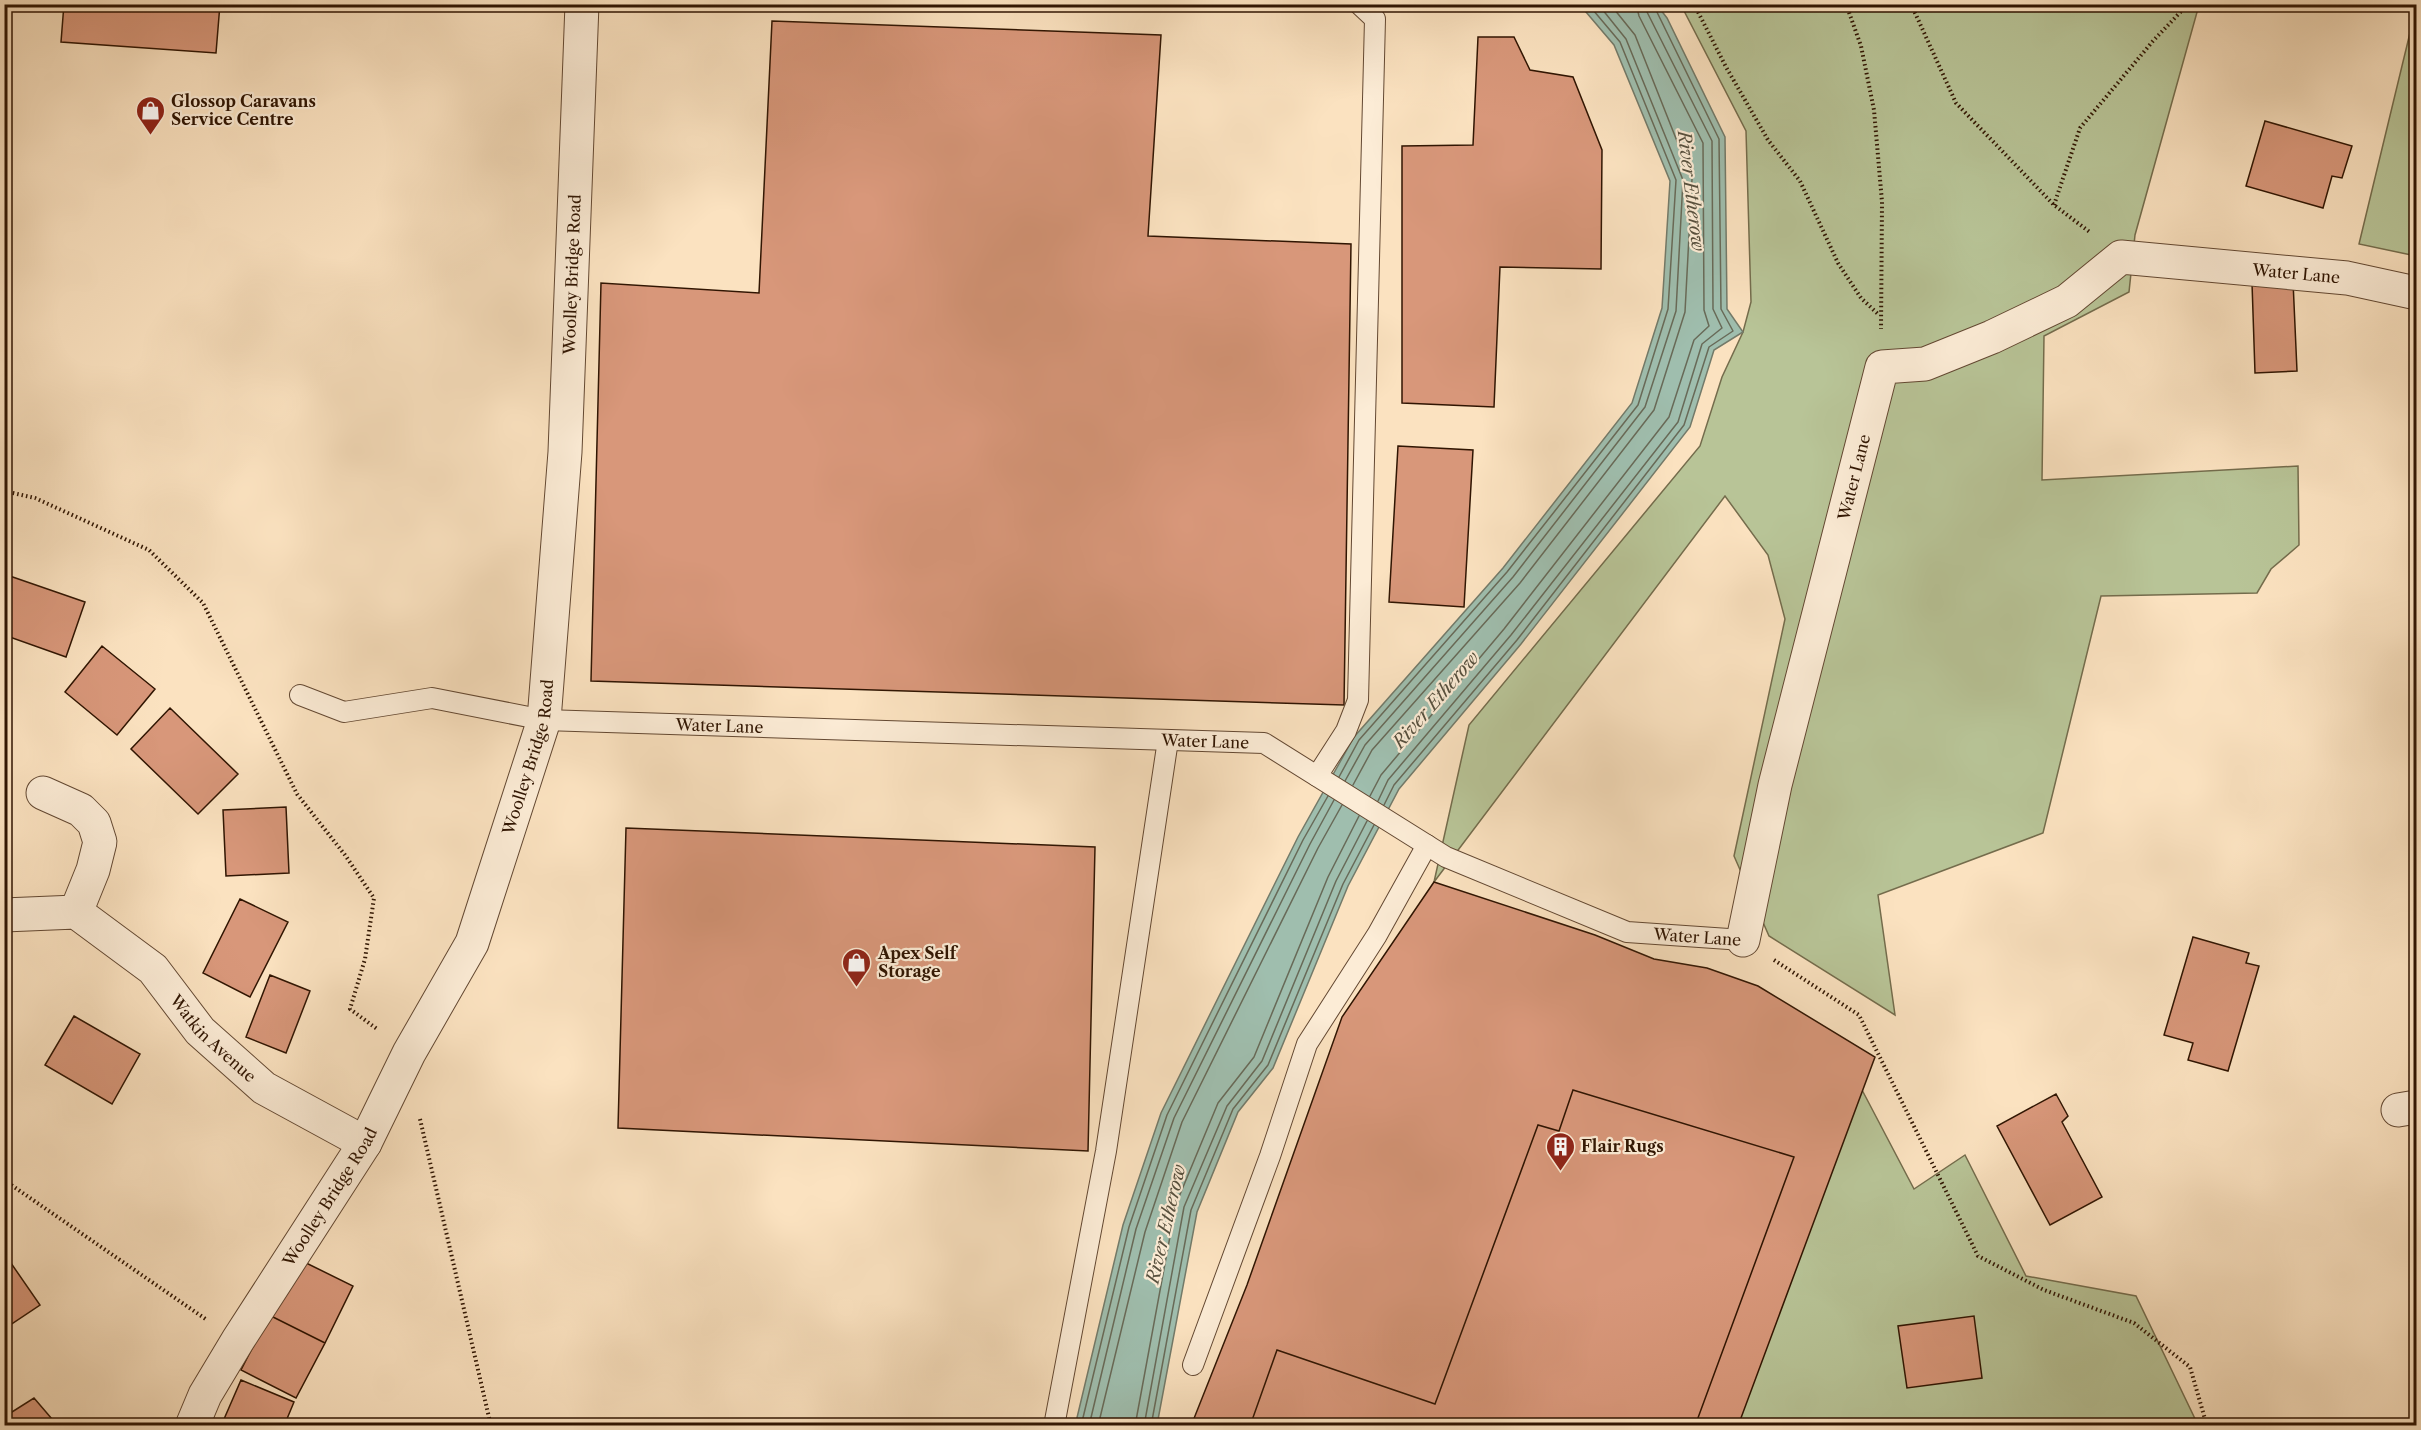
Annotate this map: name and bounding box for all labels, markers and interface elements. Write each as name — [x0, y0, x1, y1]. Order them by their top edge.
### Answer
place label: Glossop Caravans Service Centre — [171, 91, 316, 129]
shop icon: Glossop Caravans Service Centre — [134, 94, 166, 136]
water label: River Etherow — [1672, 127, 1709, 253]
street label: Woolley Bridge Road — [559, 194, 585, 356]
street label: Water Lane — [2251, 259, 2341, 287]
street label: Water Lane — [1833, 432, 1874, 523]
water label: River Etherow — [1387, 647, 1484, 755]
street label: Woolley Bridge Road — [497, 678, 557, 838]
street label: Water Lane — [674, 714, 764, 737]
street label: Water Lane — [1160, 730, 1249, 753]
street label: Water Lane — [1652, 924, 1742, 950]
place label: Apex Self Storage — [877, 943, 959, 981]
shop icon: Apex Self Storage — [841, 946, 873, 988]
street label: Watkin Avenue — [165, 990, 260, 1086]
street label: Woolley Bridge Road — [278, 1124, 381, 1271]
building icon: Flair Rugs — [1544, 1130, 1576, 1172]
place label: Flair Rugs — [1581, 1136, 1664, 1156]
water label: River Etherow — [1141, 1162, 1190, 1288]

